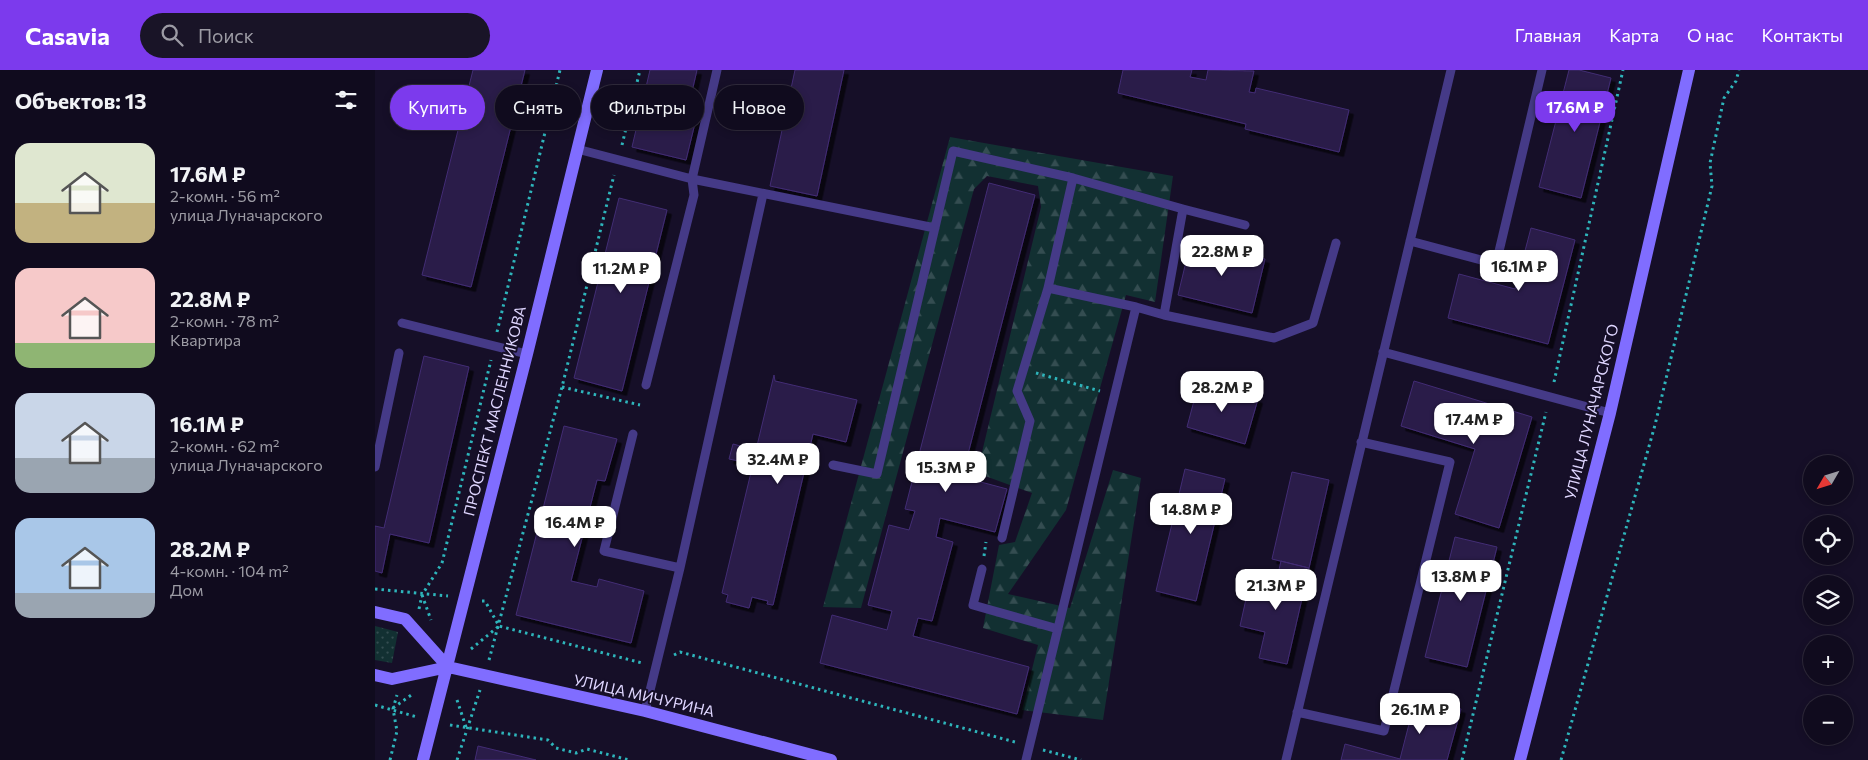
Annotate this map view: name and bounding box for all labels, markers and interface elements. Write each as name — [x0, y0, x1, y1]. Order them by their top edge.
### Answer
search box — [140, 13, 490, 58]
text: Casavia — [25, 21, 110, 50]
icon: search — [158, 21, 186, 49]
text: Поиск — [198, 24, 254, 47]
text: Главная — [1515, 24, 1581, 46]
text: Карта — [1609, 24, 1659, 46]
text: О нас — [1687, 24, 1734, 46]
text: Контакты — [1762, 24, 1843, 46]
chip: Купить — [390, 85, 485, 130]
chip: Снять — [495, 85, 581, 130]
chip: Фильтры — [591, 85, 704, 130]
chip: Новое — [714, 85, 804, 130]
icon: filters — [332, 86, 360, 114]
text: Объектов: 13 — [15, 88, 146, 113]
pin: 17.6M ₽ — [1529, 90, 1621, 133]
text: 17.6M ₽ — [1546, 97, 1604, 116]
text: 17.6M ₽ — [170, 161, 246, 186]
icon: home — [55, 163, 115, 223]
text: 2-комн. · 56 m² — [170, 186, 280, 205]
text: улица Луначарского — [170, 205, 323, 224]
pin: 22.8M ₽ — [1176, 234, 1268, 277]
text: 22.8M ₽ — [1191, 241, 1253, 260]
pin: 16.1M ₽ — [1473, 250, 1565, 292]
pin: 11.2M ₽ — [575, 252, 667, 294]
text: 16.1M ₽ — [1491, 256, 1547, 275]
text: 11.2M ₽ — [593, 258, 649, 277]
text: 22.8M ₽ — [170, 286, 250, 311]
icon: home — [55, 288, 115, 348]
street label: ПРОСПЕКТ МАСЛЕННИКОВА — [459, 304, 529, 518]
text: 2-комн. · 78 m² — [170, 311, 279, 330]
street label: УЛИЦА ЛУНАЧАРСКОГО — [1560, 322, 1622, 501]
text: Квартира — [170, 330, 241, 349]
pin: 28.2M ₽ — [1176, 370, 1268, 413]
text: 28.2M ₽ — [1191, 377, 1253, 396]
pin: 17.4M ₽ — [1428, 402, 1520, 445]
text: 17.4M ₽ — [1445, 409, 1503, 428]
text: 16.1M ₽ — [170, 411, 244, 436]
icon: home — [55, 413, 115, 473]
text: 2-комн. · 62 m² — [170, 436, 280, 455]
pin: 32.4M ₽ — [732, 442, 824, 485]
text: 32.4M ₽ — [747, 449, 809, 468]
pin: 15.3M ₽ — [900, 450, 992, 493]
text: улица Луначарского — [170, 455, 323, 474]
north arrow — [1803, 455, 1853, 505]
map controls — [1803, 455, 1853, 745]
text: 15.3M ₽ — [917, 457, 975, 476]
pin: 14.8M ₽ — [1145, 492, 1237, 535]
text: 14.8M ₽ — [1161, 499, 1221, 518]
pin: 16.4M ₽ — [529, 506, 621, 548]
text: 16.4M ₽ — [545, 512, 605, 531]
button: locate — [1803, 515, 1853, 565]
text: 28.2M ₽ — [170, 536, 250, 561]
icon: home — [55, 538, 115, 598]
pin: 13.8M ₽ — [1415, 560, 1507, 602]
text: 4-комн. · 104 m² — [170, 561, 289, 580]
text: 13.8M ₽ — [1431, 566, 1491, 585]
pin: 21.3M ₽ — [1230, 568, 1322, 611]
text: 21.3M ₽ — [1247, 575, 1305, 594]
button: layers — [1803, 575, 1853, 625]
text: Дом — [170, 580, 203, 599]
button: + — [1803, 635, 1853, 685]
street label: УЛИЦА МИЧУРИНА — [572, 670, 717, 720]
pin: 26.1M ₽ — [1374, 692, 1466, 735]
button: − — [1803, 695, 1853, 745]
text: 26.1M ₽ — [1391, 699, 1449, 718]

